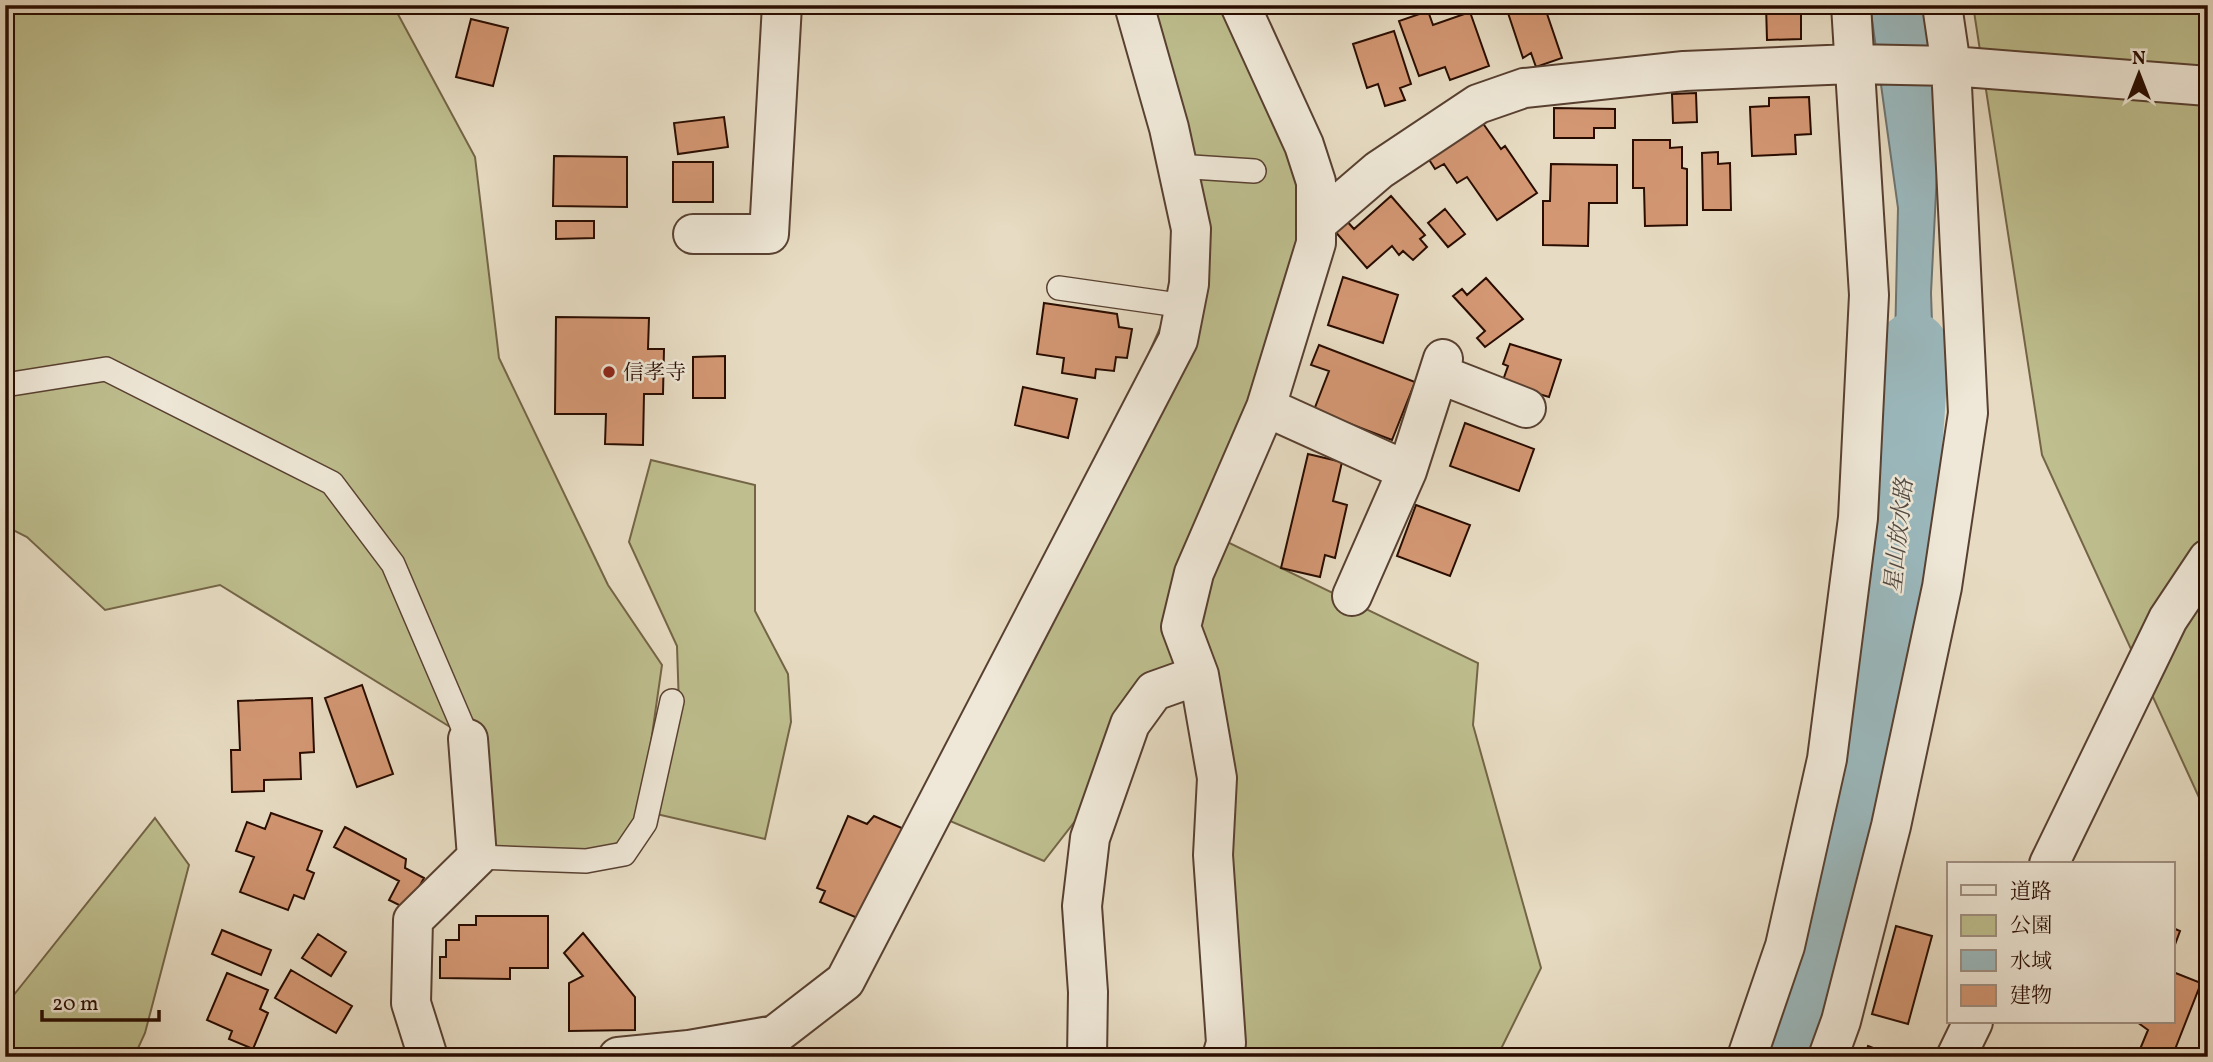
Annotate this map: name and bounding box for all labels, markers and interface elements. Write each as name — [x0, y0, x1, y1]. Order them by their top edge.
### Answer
north arrow — [2104, 38, 2174, 108]
text: N — [2132, 46, 2146, 72]
place label: 信孝寺 — [623, 359, 686, 388]
marker: 信孝寺 — [601, 364, 617, 380]
water label: 星山放水路 — [1878, 475, 1922, 595]
legend — [1947, 862, 2174, 1024]
text: 道路 — [2010, 878, 2052, 907]
text: 公園 — [2010, 912, 2052, 941]
text: 水域 — [2010, 948, 2052, 977]
scale bar — [42, 978, 159, 1022]
text: 建物 — [2010, 982, 2052, 1011]
text: 20 m — [52, 990, 98, 1019]

